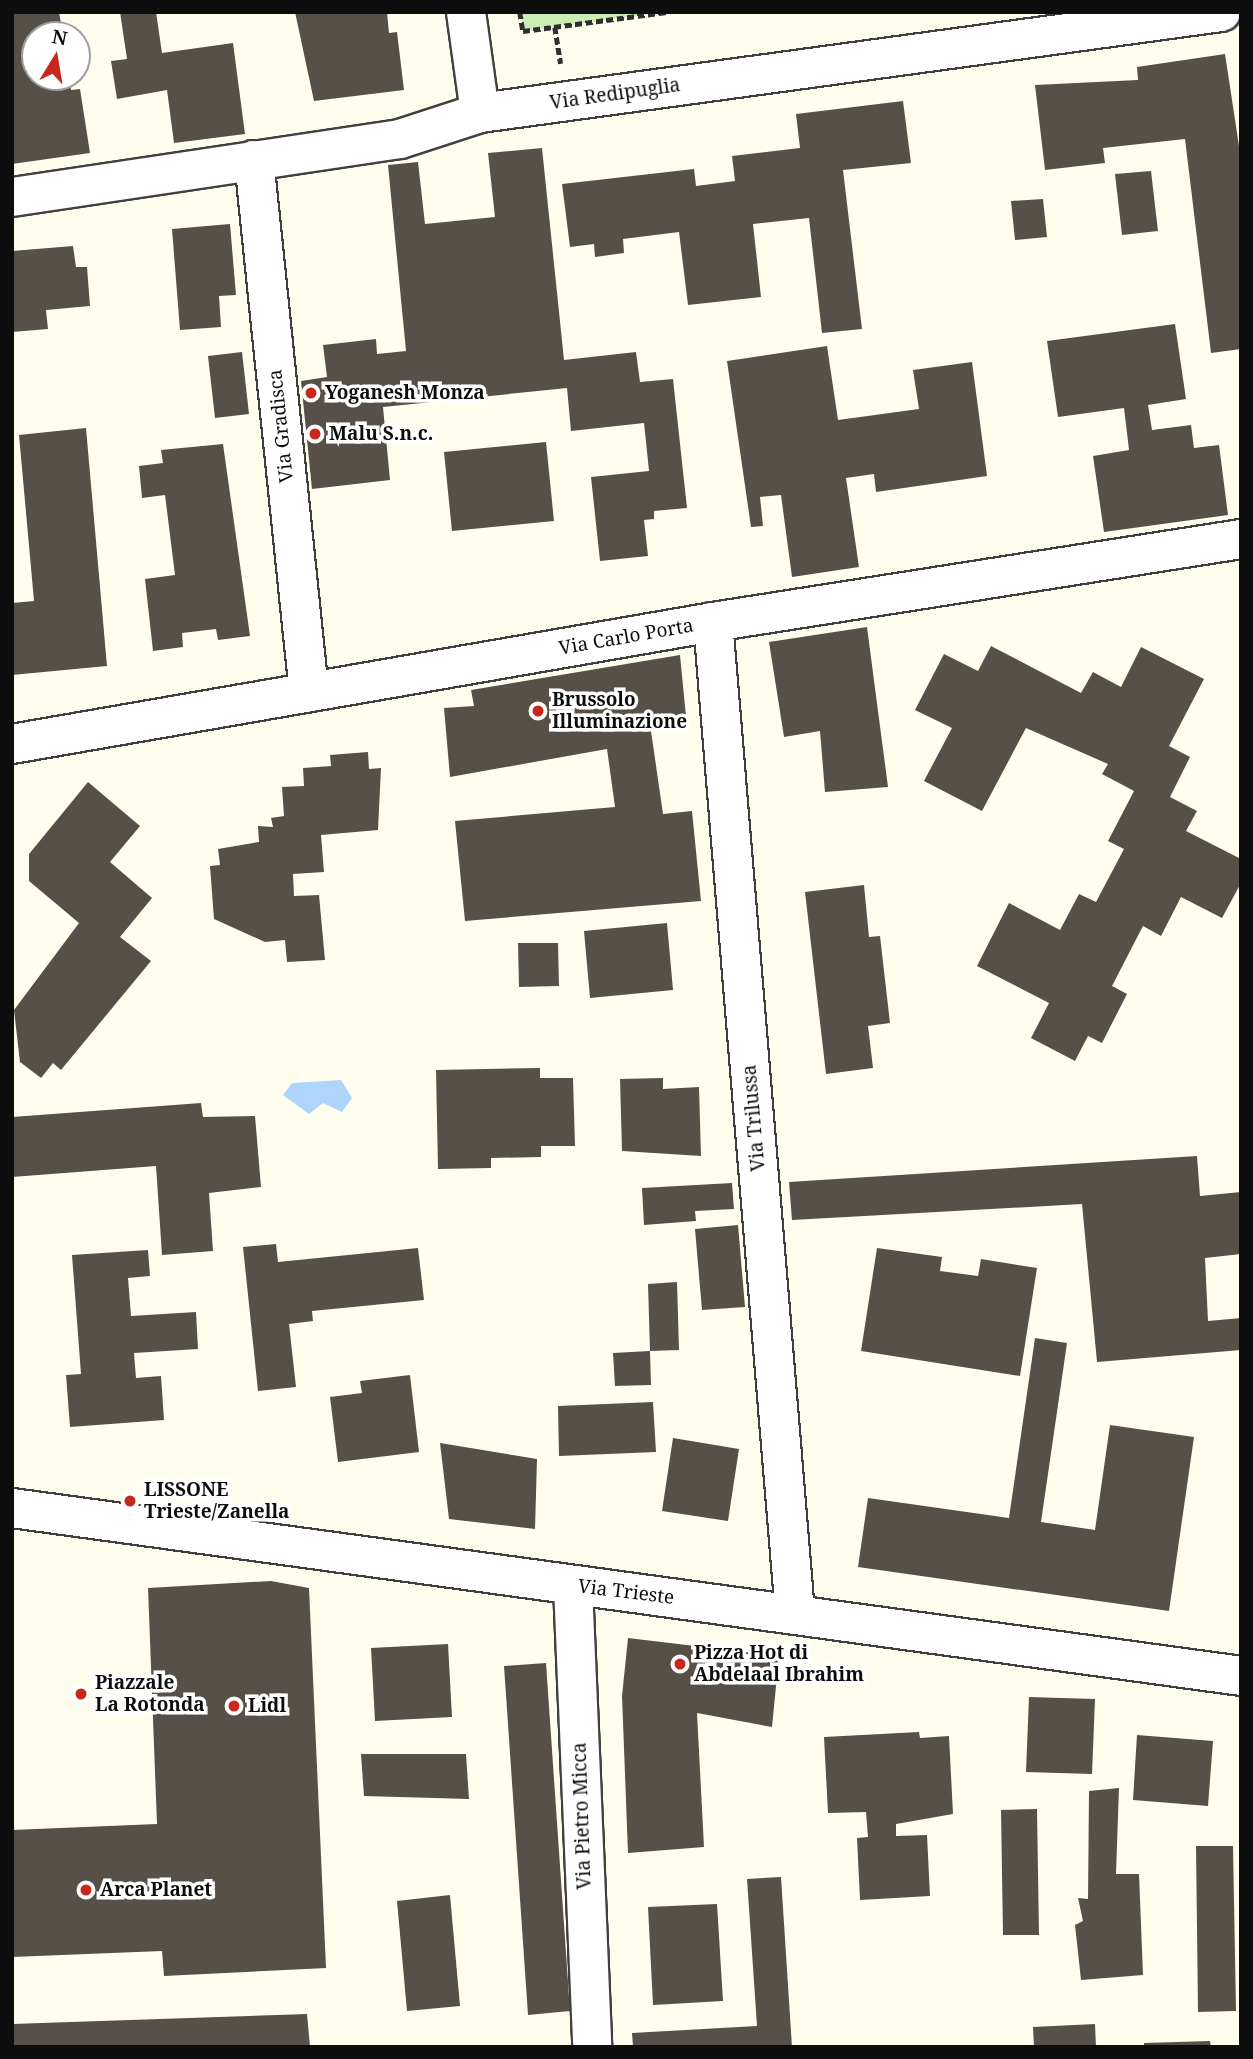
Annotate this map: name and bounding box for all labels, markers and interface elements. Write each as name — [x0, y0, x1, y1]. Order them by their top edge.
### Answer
north arrow — [21, 21, 91, 91]
text: N — [50, 23, 69, 52]
street label: Via Redipuglia — [548, 74, 682, 114]
street label: Via Gradisca — [264, 368, 298, 484]
place label: Yoganesh Monza — [325, 382, 485, 404]
marker: Yoganesh Monza — [303, 385, 319, 401]
place label: Malu S.n.c. — [329, 423, 433, 445]
marker: Malu S.n.c. — [307, 426, 323, 442]
street label: Via Carlo Porta — [557, 614, 695, 660]
place label: Brussolo Illuminazione — [552, 689, 687, 733]
marker: Brussolo Illuminazione — [530, 703, 546, 719]
street label: Via Trilussa — [738, 1064, 770, 1172]
place label: LISSONE Trieste/Zanella — [144, 1479, 289, 1523]
marker: LISSONE Trieste/Zanella — [122, 1493, 138, 1509]
street label: Via Trieste — [577, 1575, 675, 1609]
place label: Pizza Hot di Abdelaal Ibrahim — [694, 1642, 864, 1686]
marker: Pizza Hot di Abdelaal Ibrahim — [672, 1656, 688, 1672]
place label: Piazzale La Rotonda — [95, 1672, 205, 1716]
marker: Piazzale La Rotonda — [73, 1686, 89, 1702]
place label: Lidl — [248, 1695, 286, 1717]
marker: Lidl — [226, 1698, 242, 1714]
street label: Via Pietro Micca — [568, 1742, 596, 1890]
place label: Arca Planet — [100, 1879, 212, 1901]
marker: Arca Planet — [78, 1882, 94, 1898]

